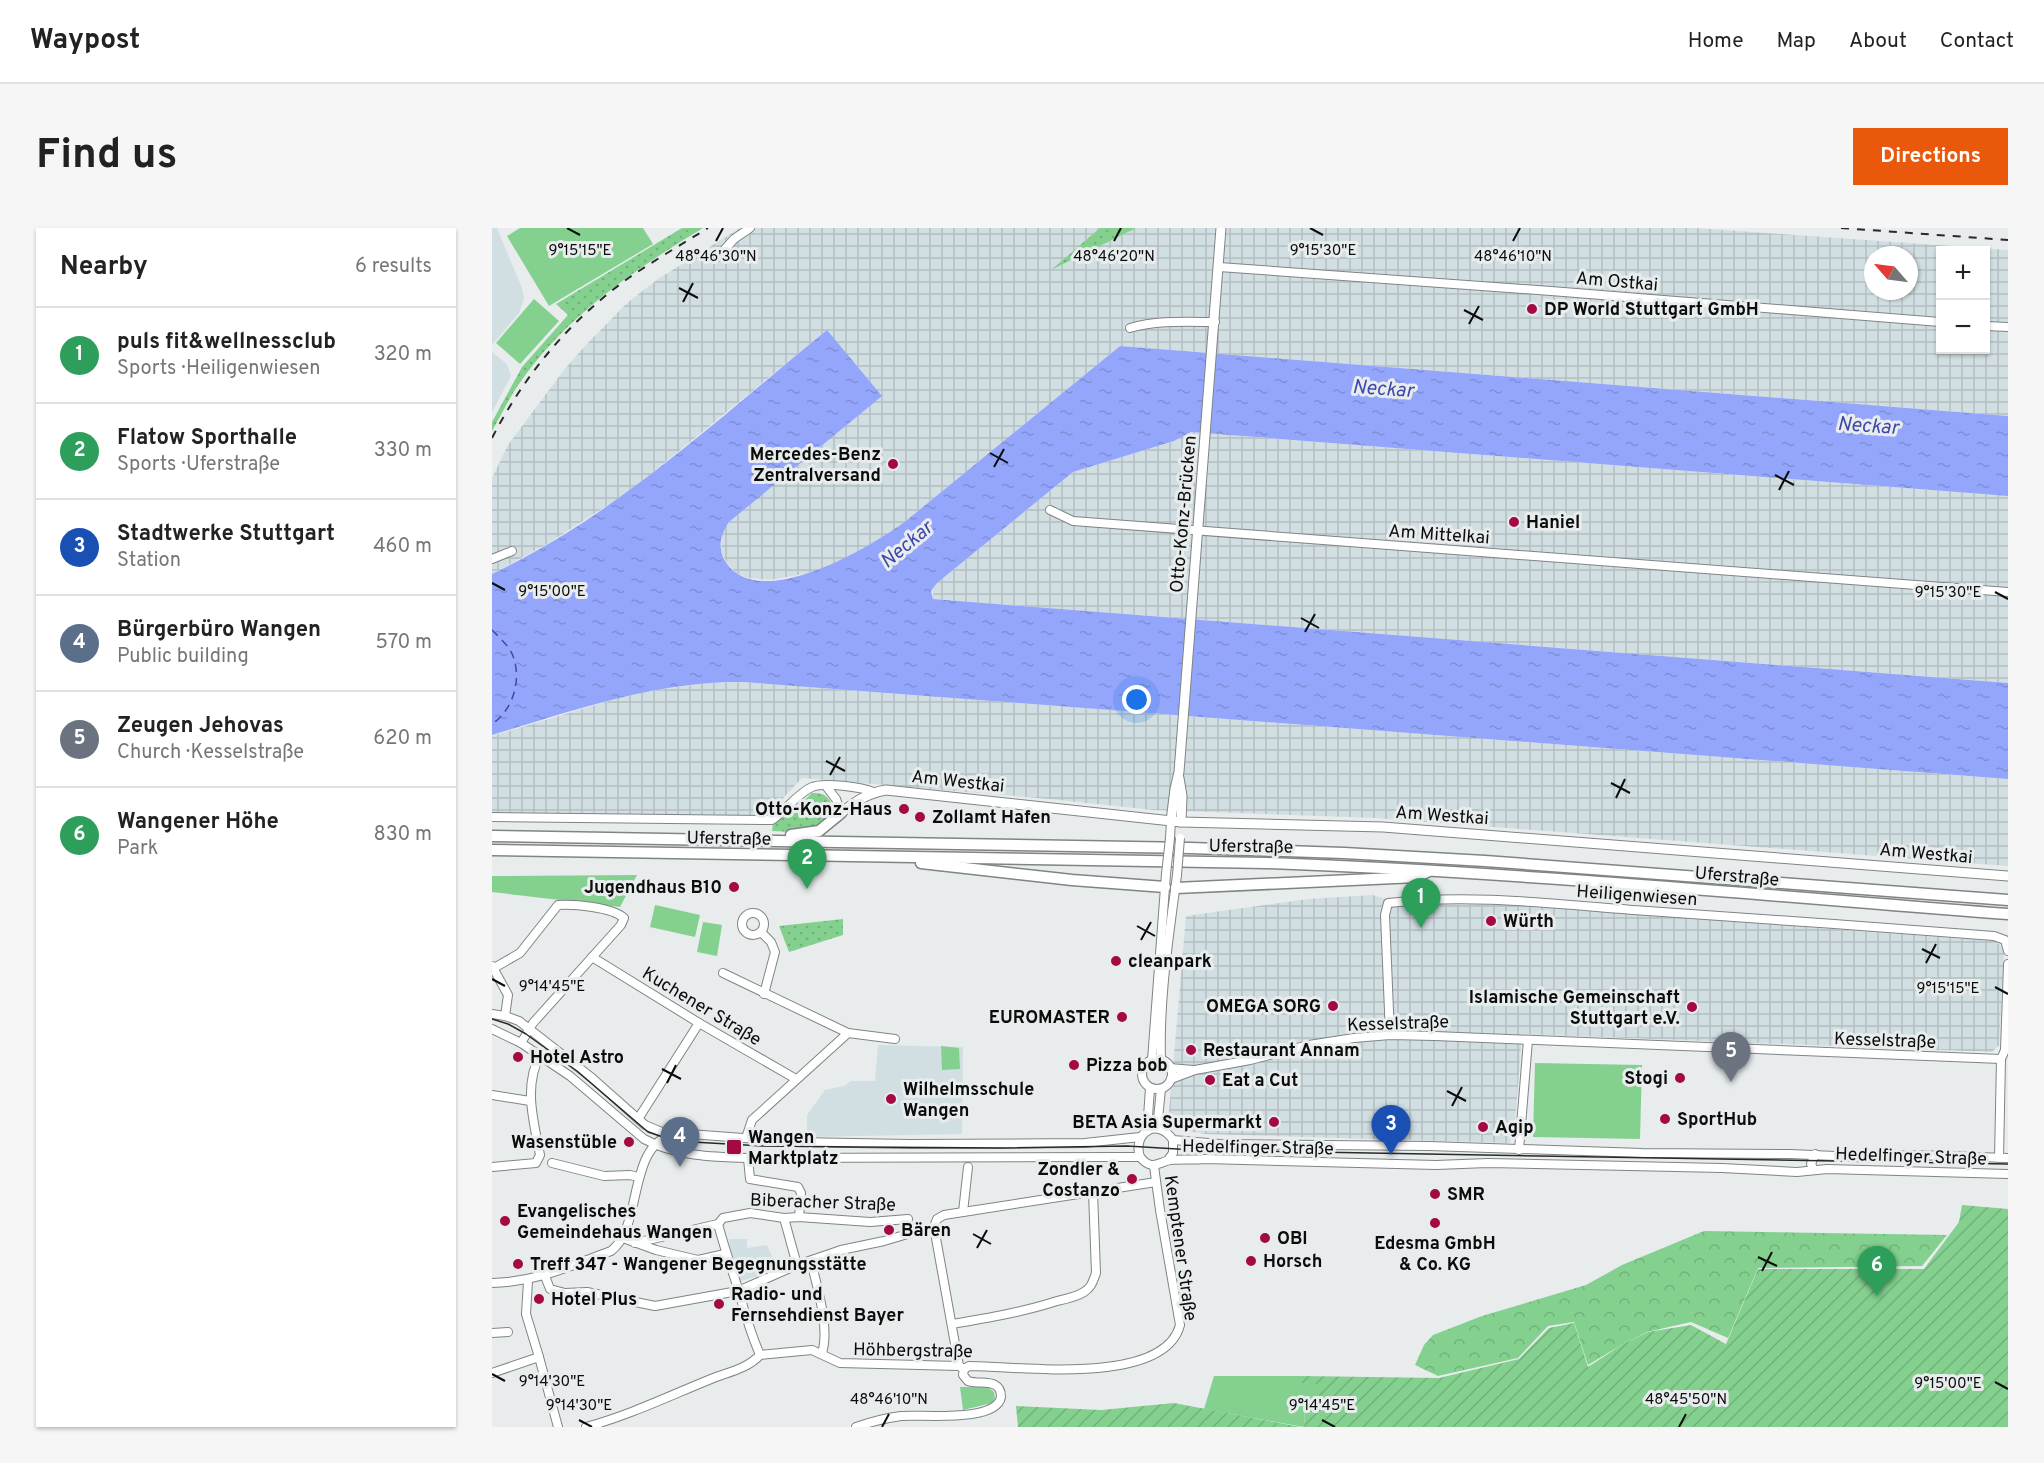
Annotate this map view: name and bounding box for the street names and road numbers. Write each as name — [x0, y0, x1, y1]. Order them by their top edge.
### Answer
street label: Am Ostkai — [1575, 267, 1659, 298]
street label: Otto-Konz-Brücken — [1166, 435, 1203, 594]
street label: Am Mittelkai — [1387, 520, 1490, 551]
street label: Am Westkai — [910, 766, 1006, 799]
street label: Am Westkai — [1394, 802, 1489, 831]
street label: Uferstraße — [686, 827, 772, 852]
street label: Uferstraße — [1208, 835, 1294, 860]
street label: Am Westkai — [1878, 839, 1973, 870]
street label: Uferstraße — [1694, 862, 1780, 893]
street label: Heiligenwiesen — [1576, 881, 1698, 912]
street label: Kuchener Straße — [637, 963, 765, 1052]
street label: Kesselstraße — [1347, 1011, 1449, 1038]
street label: Kesselstraße — [1834, 1028, 1936, 1055]
street label: Hedelfinger Straße — [1182, 1136, 1334, 1161]
street label: Hedelfinger Straße — [1835, 1143, 1987, 1172]
street label: Kemptener Straße — [1158, 1174, 1201, 1323]
street label: Biberacher Straße — [750, 1189, 896, 1218]
street label: Höhbergstraße — [853, 1339, 973, 1364]

